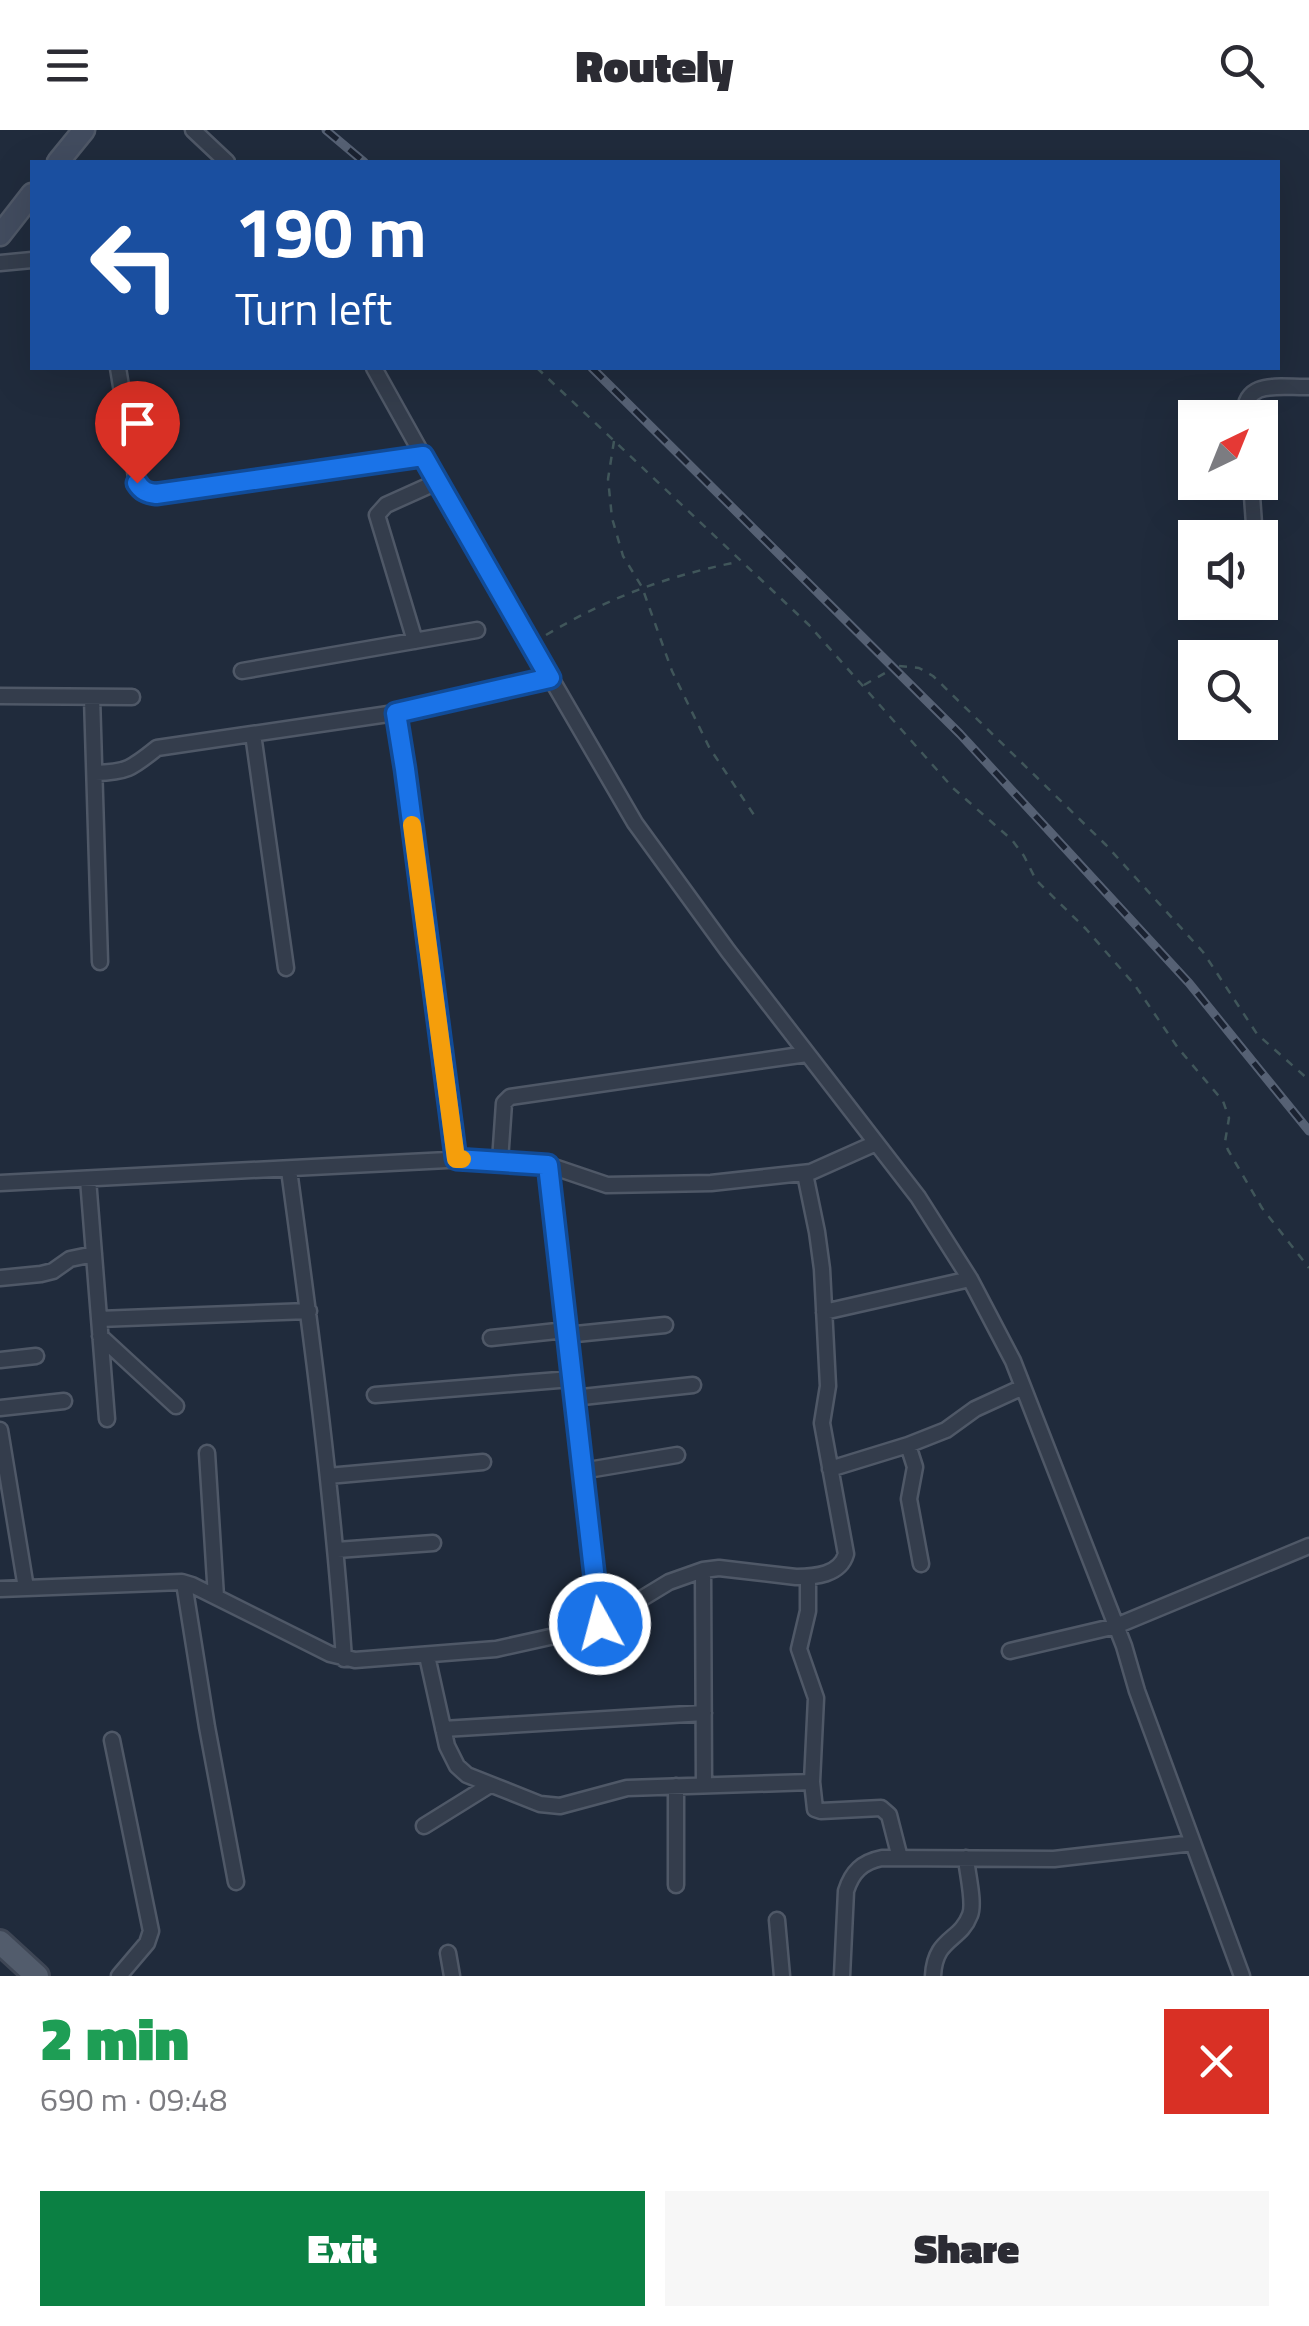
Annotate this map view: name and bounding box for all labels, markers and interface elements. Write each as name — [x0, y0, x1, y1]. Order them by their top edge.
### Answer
text: Routely — [576, 31, 733, 99]
icon: menu — [40, 38, 95, 93]
icon: search — [1214, 38, 1269, 93]
text: 190 m — [235, 178, 427, 284]
icon: left — [70, 200, 200, 330]
text: Turn left — [235, 274, 392, 342]
pin — [95, 381, 180, 484]
icon: arrive — [110, 396, 165, 451]
north arrow — [1178, 400, 1278, 500]
map controls — [1178, 400, 1278, 740]
button: sound — [1178, 520, 1278, 620]
button: search — [1178, 640, 1278, 740]
position arrow — [548, 1572, 652, 1676]
text: 2 min — [40, 1992, 189, 2083]
button: close — [1164, 2009, 1269, 2114]
text: 690 m · 09:48 — [40, 2075, 227, 2123]
button: Exit — [40, 2191, 645, 2306]
button: Share — [665, 2191, 1269, 2306]

